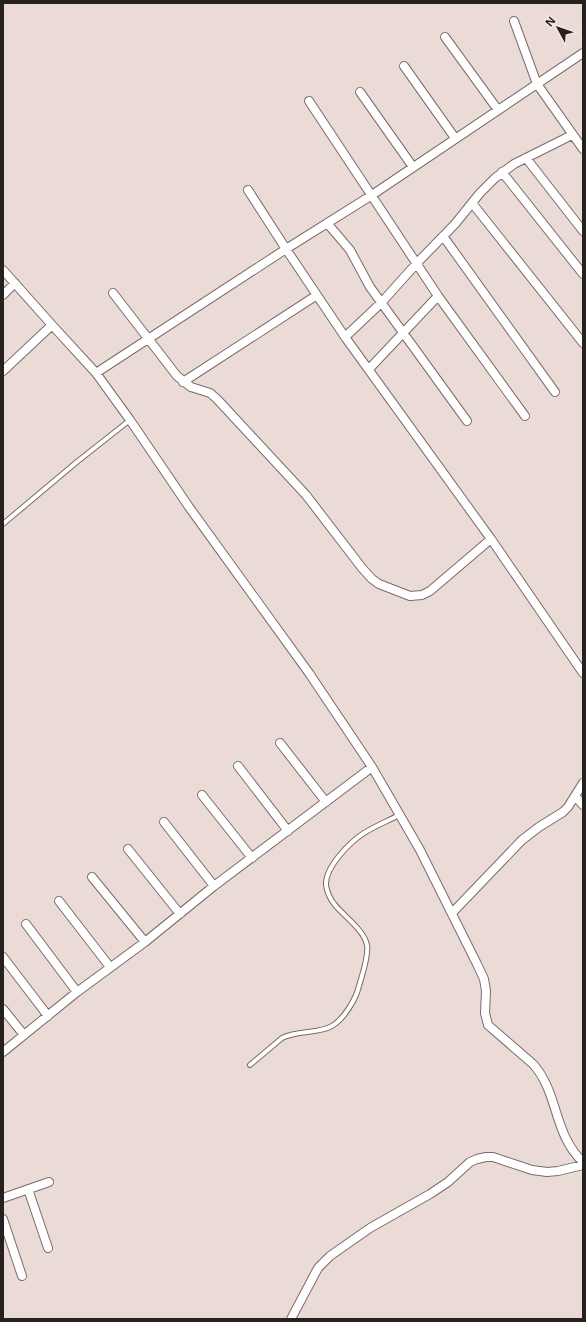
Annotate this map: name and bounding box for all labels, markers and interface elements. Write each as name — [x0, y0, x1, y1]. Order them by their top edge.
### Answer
north arrow — [538, 8, 578, 48]
text: N — [541, 13, 559, 30]

